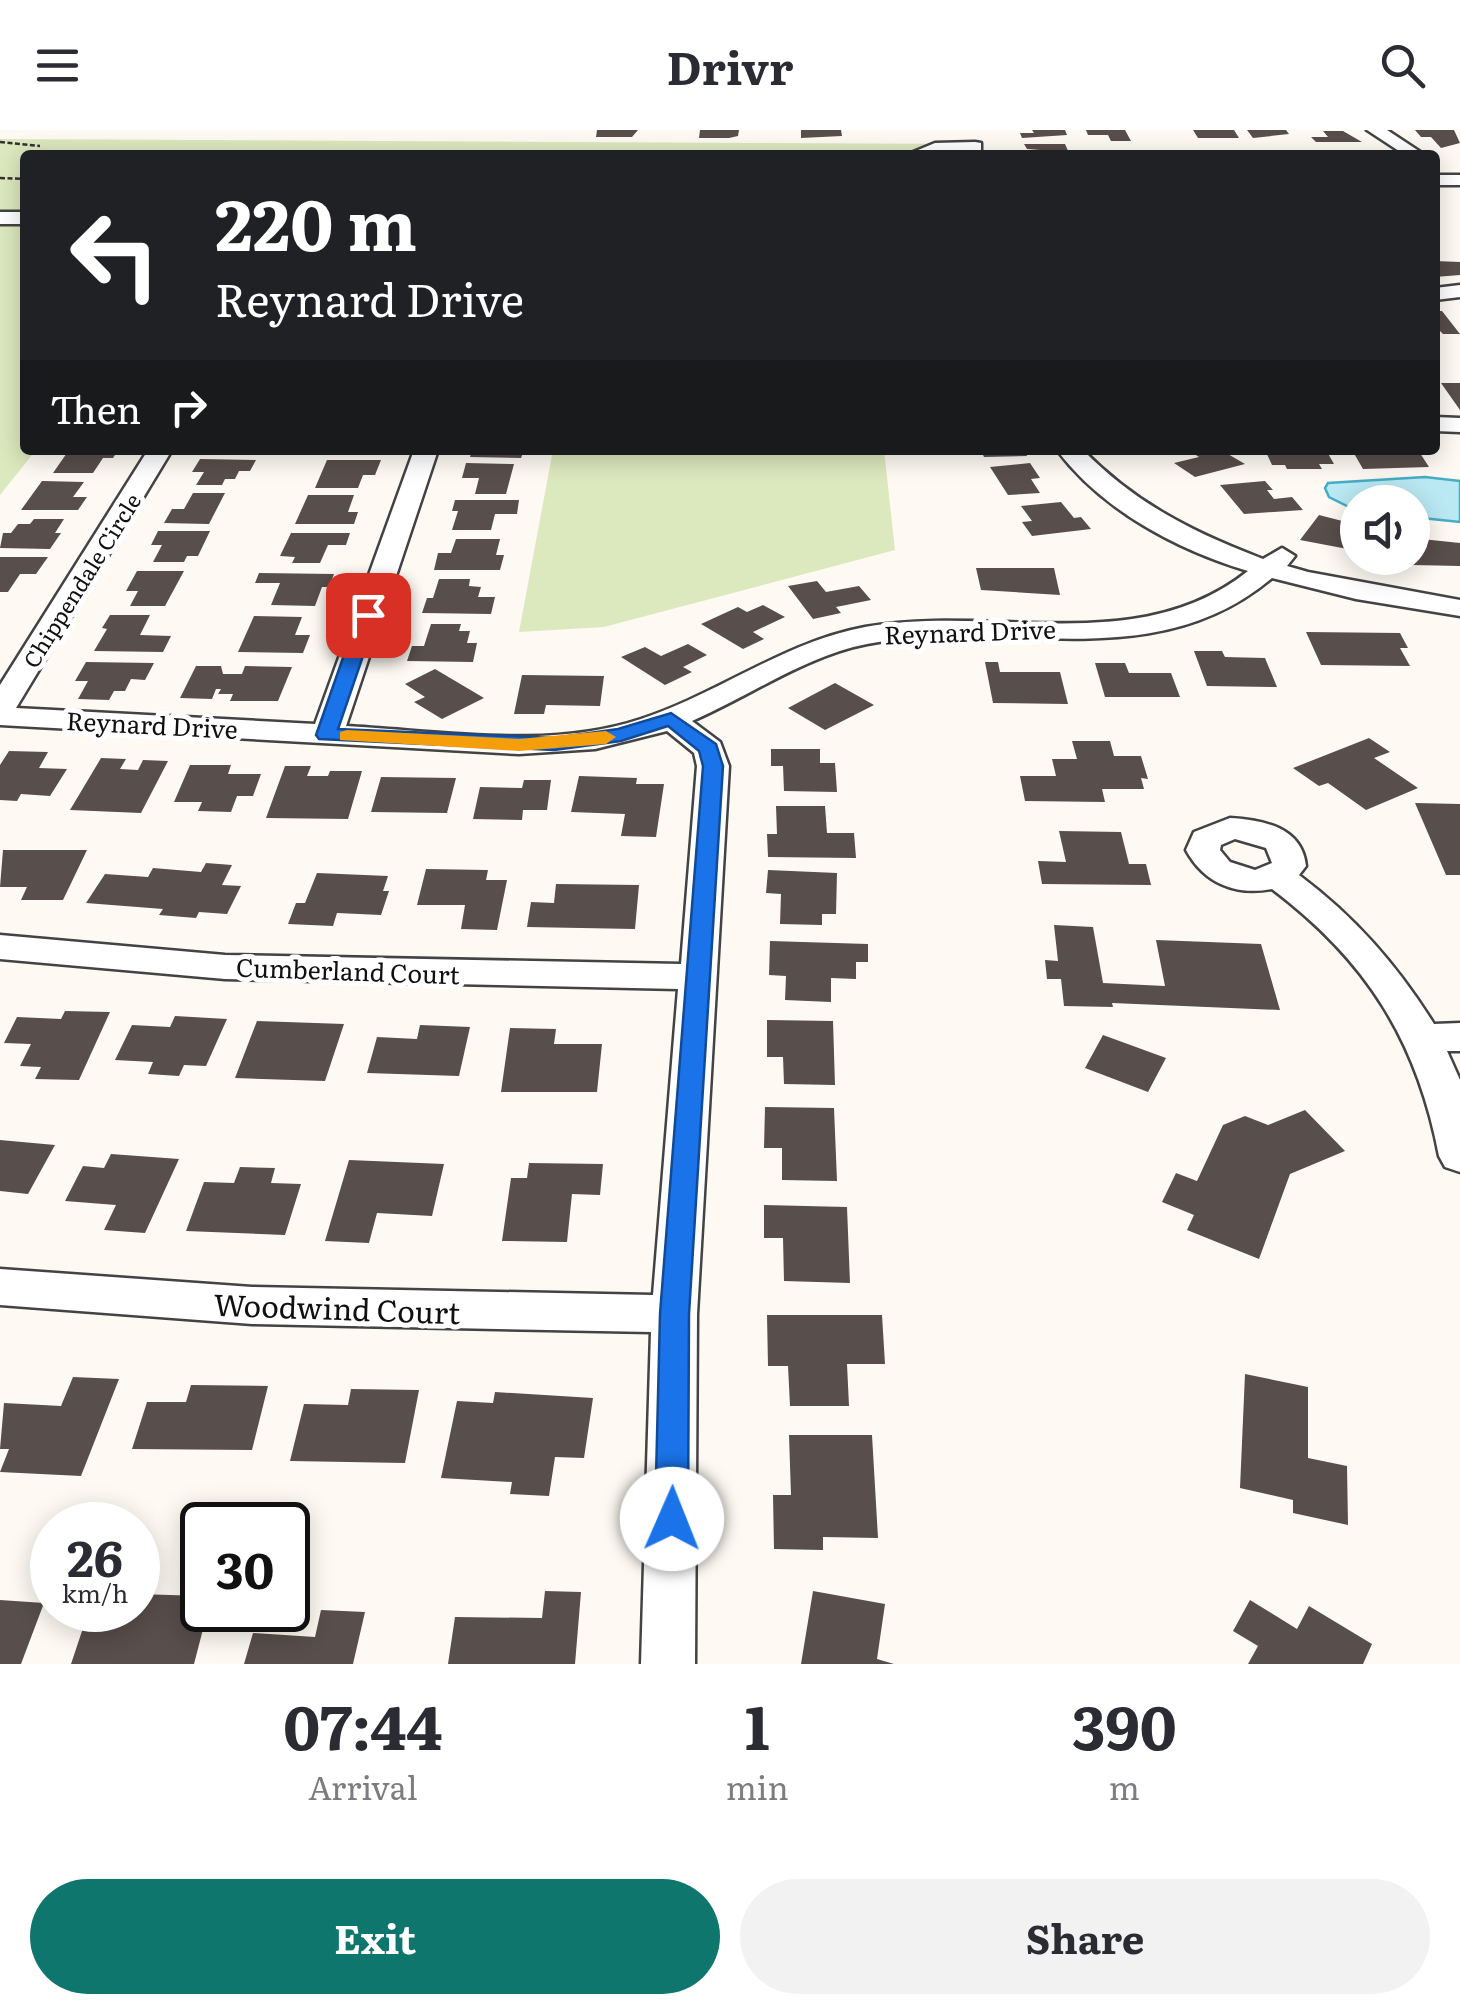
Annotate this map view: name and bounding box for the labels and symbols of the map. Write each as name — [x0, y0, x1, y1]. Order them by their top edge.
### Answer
street label: Chippendale Circle — [14, 486, 148, 674]
pin — [326, 573, 411, 658]
street label: Reynard Drive — [884, 610, 1056, 652]
street label: Reynard Drive — [65, 701, 239, 747]
street label: Cumberland Court — [236, 948, 460, 992]
street label: Woodwind Court — [213, 1281, 461, 1333]
position arrow — [620, 1467, 724, 1571]
speed limit sign: 30 — [180, 1502, 310, 1632]

